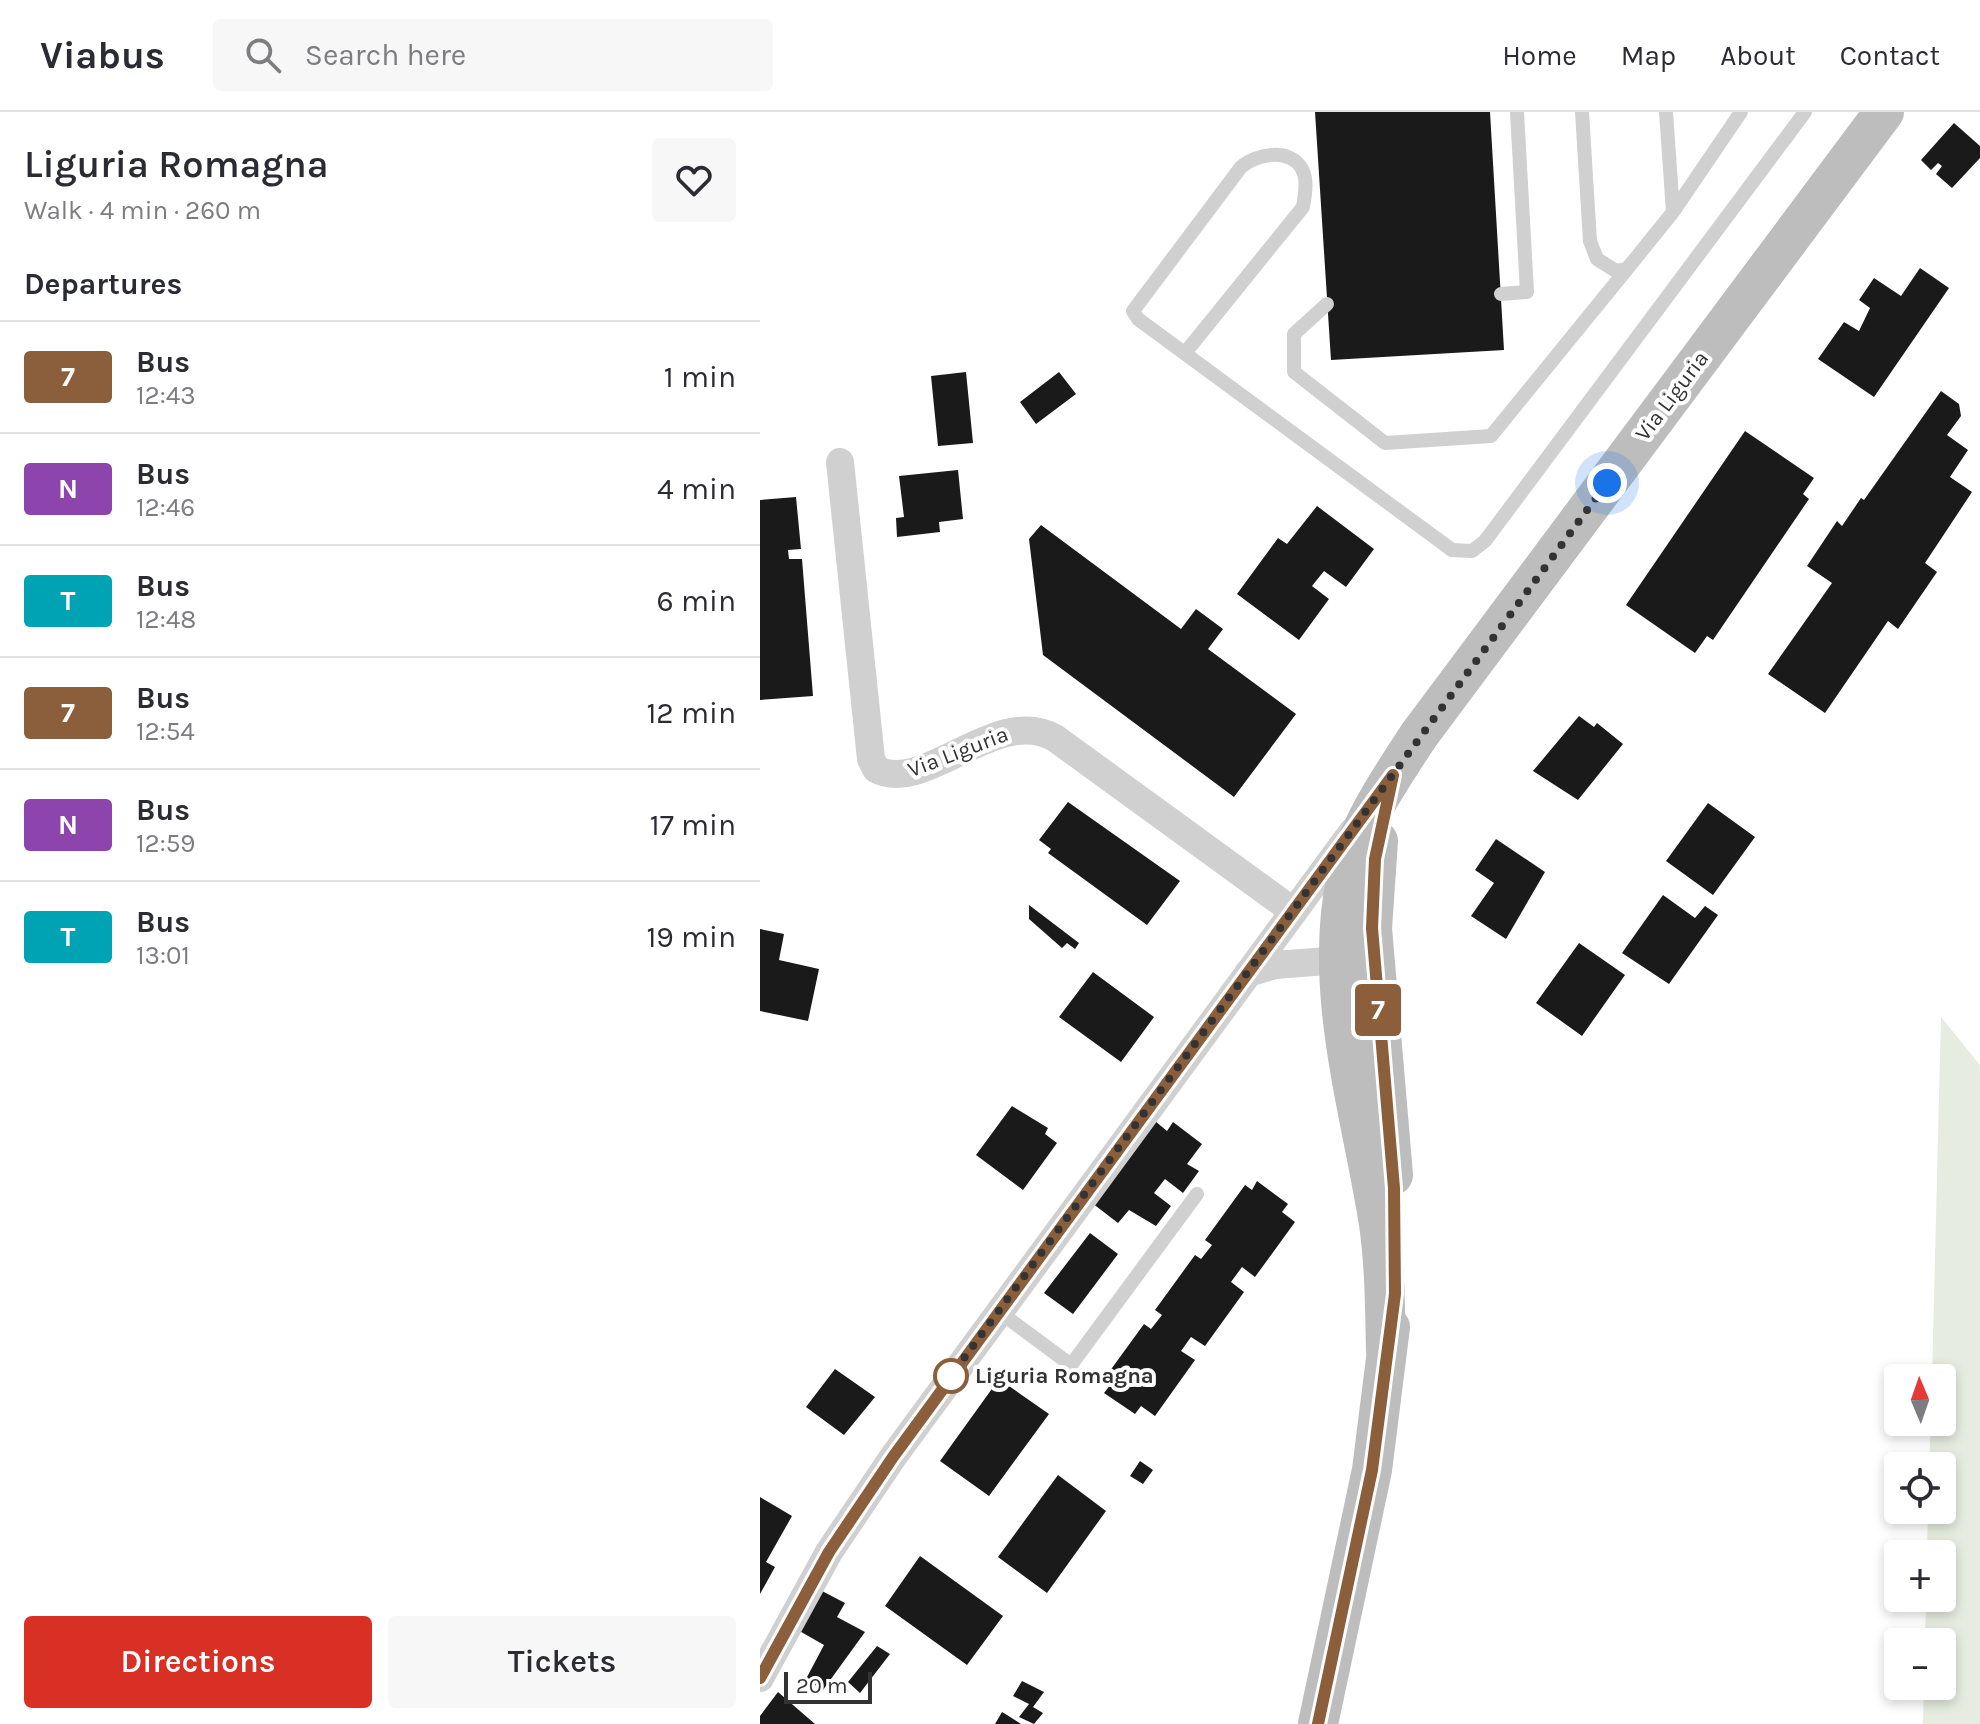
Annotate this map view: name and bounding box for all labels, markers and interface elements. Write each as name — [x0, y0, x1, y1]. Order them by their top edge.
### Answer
search box — [213, 19, 773, 91]
text: Viabus — [40, 33, 165, 78]
icon: search — [241, 33, 285, 77]
text: Search here — [305, 37, 466, 73]
text: Home — [1502, 39, 1577, 72]
text: Map — [1621, 39, 1676, 72]
text: About — [1720, 39, 1796, 72]
text: Contact — [1840, 39, 1940, 72]
button: heart — [652, 138, 736, 222]
text: Liguria Romagna — [24, 142, 329, 187]
text: Walk · 4 min · 260 m — [24, 195, 261, 226]
text: Departures — [24, 266, 182, 302]
text: Bus — [136, 344, 190, 380]
street label: Via Liguria — [1630, 346, 1714, 446]
text: 1 min — [664, 359, 736, 395]
text: 7 — [61, 360, 75, 393]
text: 12:43 — [136, 380, 196, 411]
text: Bus — [136, 456, 190, 492]
your location — [1587, 463, 1627, 503]
text: 4 min — [657, 471, 736, 507]
text: N — [58, 472, 78, 505]
text: 12:46 — [136, 492, 195, 523]
text: Bus — [136, 568, 190, 604]
text: 6 min — [657, 583, 736, 619]
text: T — [61, 584, 75, 617]
text: 12:48 — [136, 604, 196, 635]
text: Bus — [136, 680, 190, 716]
text: 12 min — [646, 695, 736, 731]
text: 7 — [61, 696, 75, 729]
text: 12:54 — [136, 716, 195, 747]
street label: Via Liguria — [904, 721, 1012, 783]
text: Bus — [136, 792, 190, 828]
text: 17 min — [650, 807, 736, 843]
text: N — [58, 808, 78, 841]
text: 12:59 — [136, 828, 195, 859]
text: Bus — [136, 904, 190, 940]
text: 19 min — [646, 919, 736, 955]
text: T — [61, 920, 75, 953]
text: 13:01 — [136, 940, 190, 971]
line badge: 7 — [1352, 984, 1404, 1036]
text: 7 — [1371, 993, 1385, 1026]
marker: Liguria Romagna — [934, 1359, 968, 1393]
place label: Liguria Romagna — [975, 1363, 1154, 1389]
north arrow — [1884, 1364, 1956, 1436]
map controls — [1884, 1364, 1956, 1700]
button: locate — [1884, 1452, 1956, 1524]
button: + — [1884, 1540, 1956, 1612]
button: Directions — [24, 1616, 372, 1708]
button: Tickets — [388, 1616, 736, 1708]
button: − — [1884, 1628, 1956, 1700]
scale bar — [784, 1668, 872, 1704]
text: 20 m — [796, 1673, 848, 1699]

